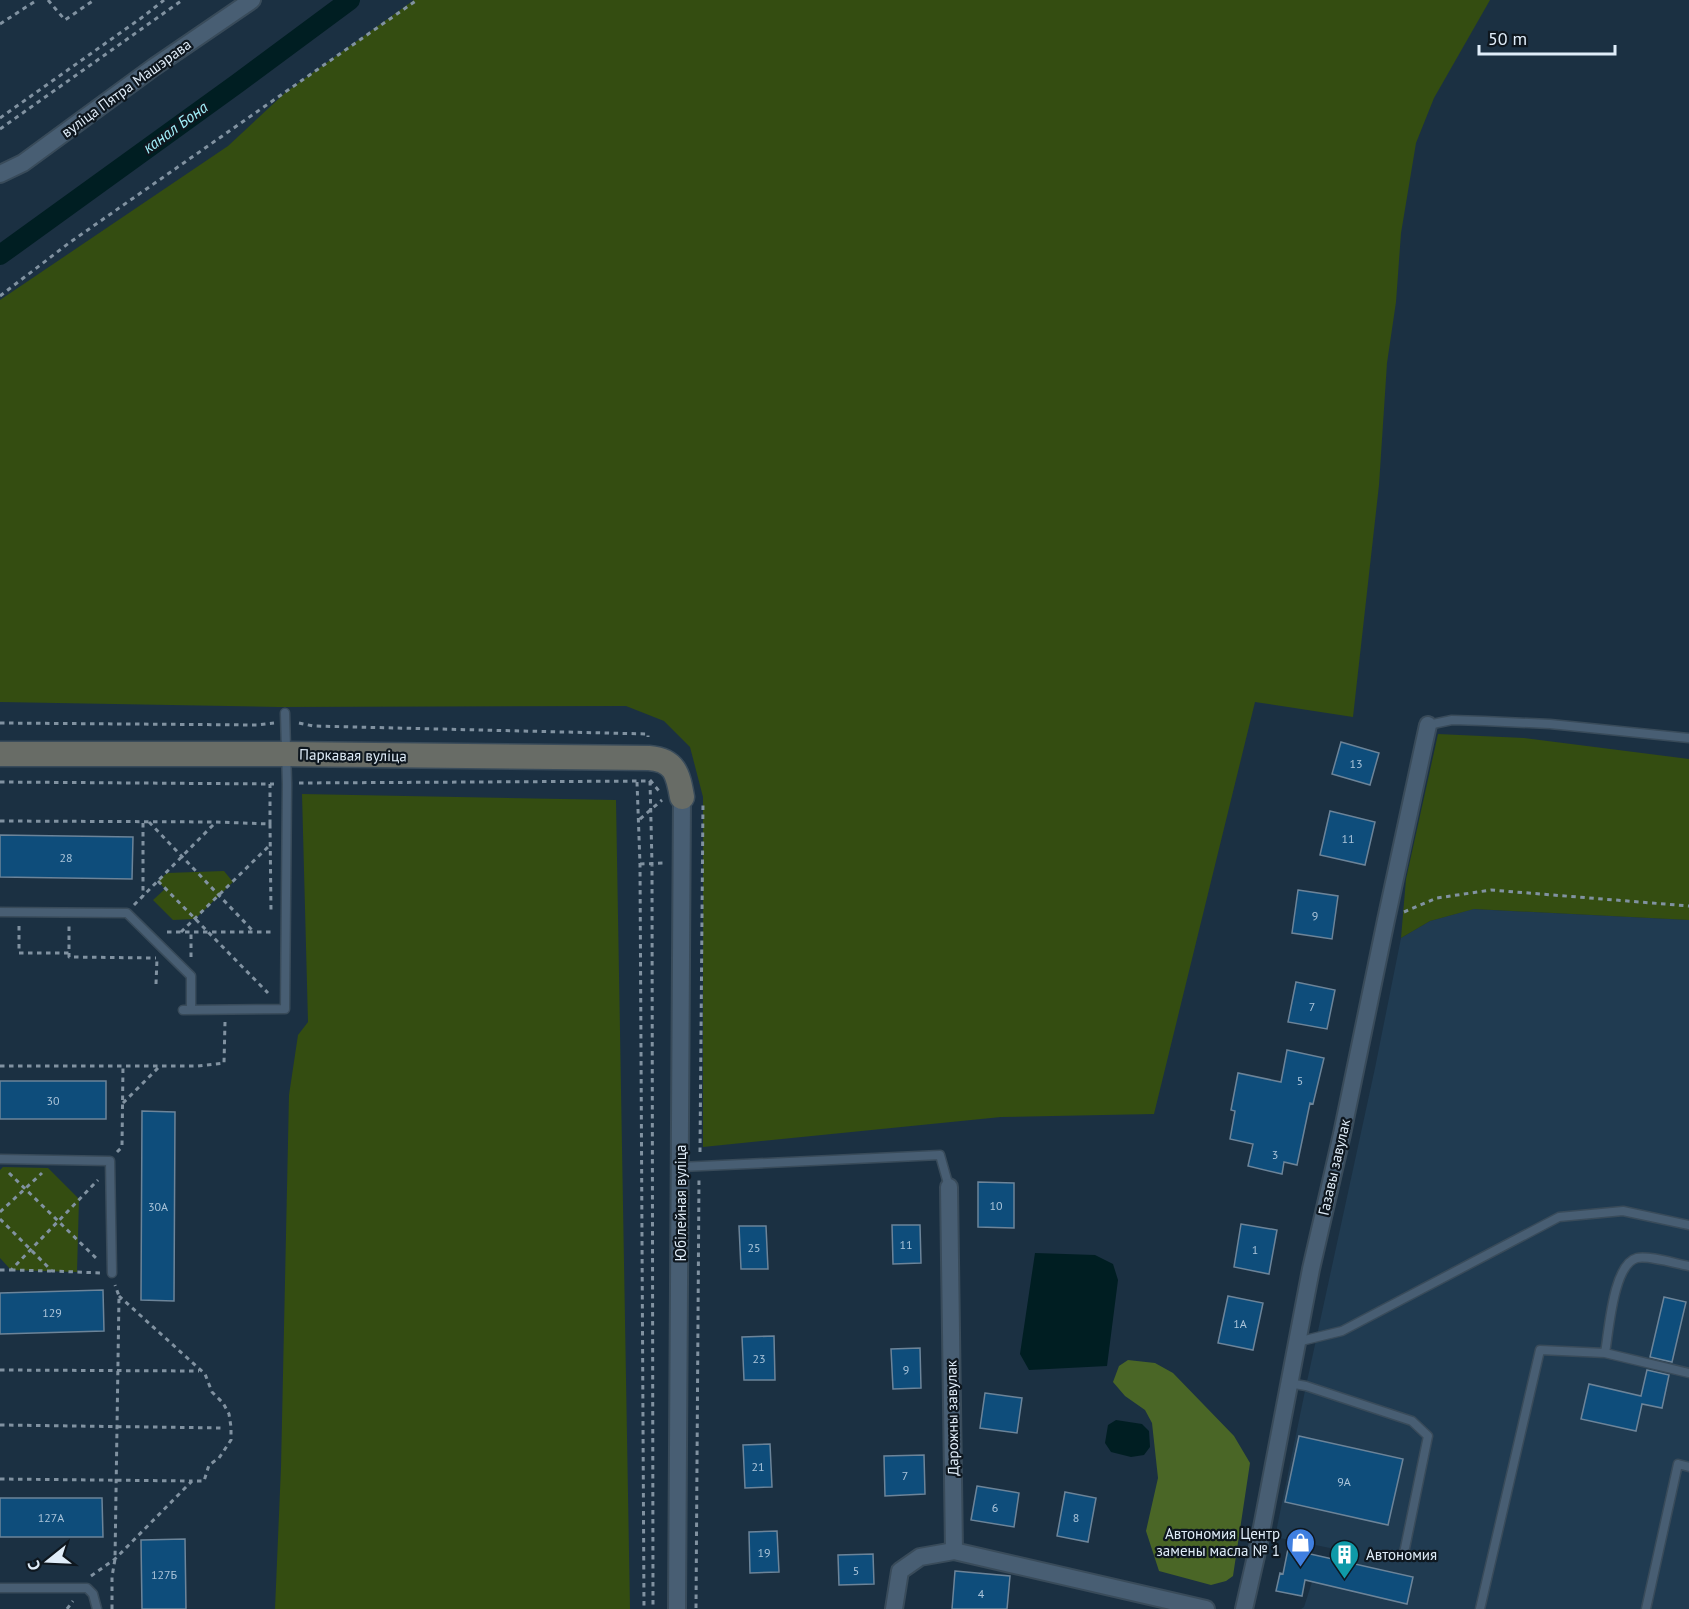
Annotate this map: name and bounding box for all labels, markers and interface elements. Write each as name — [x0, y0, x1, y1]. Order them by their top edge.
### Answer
scale bar — [1479, 18, 1616, 56]
text: 50 m — [1488, 27, 1527, 50]
street label: вуліца Пятра Машэрава — [57, 35, 195, 141]
water label: канал Бона — [139, 97, 212, 157]
street label: Паркавая вуліца — [299, 745, 407, 765]
house number: 13 — [1349, 756, 1363, 771]
house number: 11 — [1341, 831, 1355, 846]
house number: 28 — [59, 850, 73, 865]
house number: 9 — [1312, 908, 1318, 923]
house number: 7 — [1309, 999, 1315, 1014]
house number: 5 — [1297, 1073, 1303, 1088]
house number: 30 — [46, 1093, 60, 1108]
street label: Газавы завулак — [1314, 1116, 1355, 1217]
street label: Юбілейная вуліца — [671, 1145, 690, 1261]
house number: 3 — [1272, 1147, 1278, 1162]
house number: 10 — [989, 1198, 1003, 1213]
house number: 30А — [148, 1199, 168, 1214]
house number: 11 — [899, 1237, 913, 1252]
house number: 25 — [747, 1240, 761, 1255]
house number: 1 — [1252, 1242, 1258, 1257]
house number: 129 — [42, 1305, 62, 1320]
house number: 1А — [1233, 1316, 1247, 1331]
house number: 23 — [752, 1351, 766, 1366]
street label: Дарожны завулак — [941, 1359, 963, 1476]
house number: 9 — [903, 1362, 909, 1377]
house number: 21 — [751, 1459, 765, 1474]
house number: 7 — [902, 1468, 908, 1483]
house number: 9А — [1337, 1474, 1351, 1489]
house number: 6 — [992, 1500, 998, 1515]
house number: 127А — [38, 1510, 64, 1525]
house number: 8 — [1073, 1510, 1079, 1525]
place label: Автономия Центр замены масла № 1 — [1156, 1524, 1280, 1560]
shop icon: Автономия Центр замены масла № 1 — [1285, 1526, 1317, 1568]
north arrow — [18, 1531, 78, 1591]
building icon: Автономия — [1329, 1538, 1361, 1580]
house number: 19 — [757, 1545, 771, 1560]
place label: Автономия — [1366, 1545, 1437, 1564]
text: С — [23, 1558, 45, 1573]
house number: 5 — [853, 1563, 859, 1578]
house number: 127Б — [151, 1567, 178, 1582]
house number: 4 — [978, 1586, 985, 1601]

